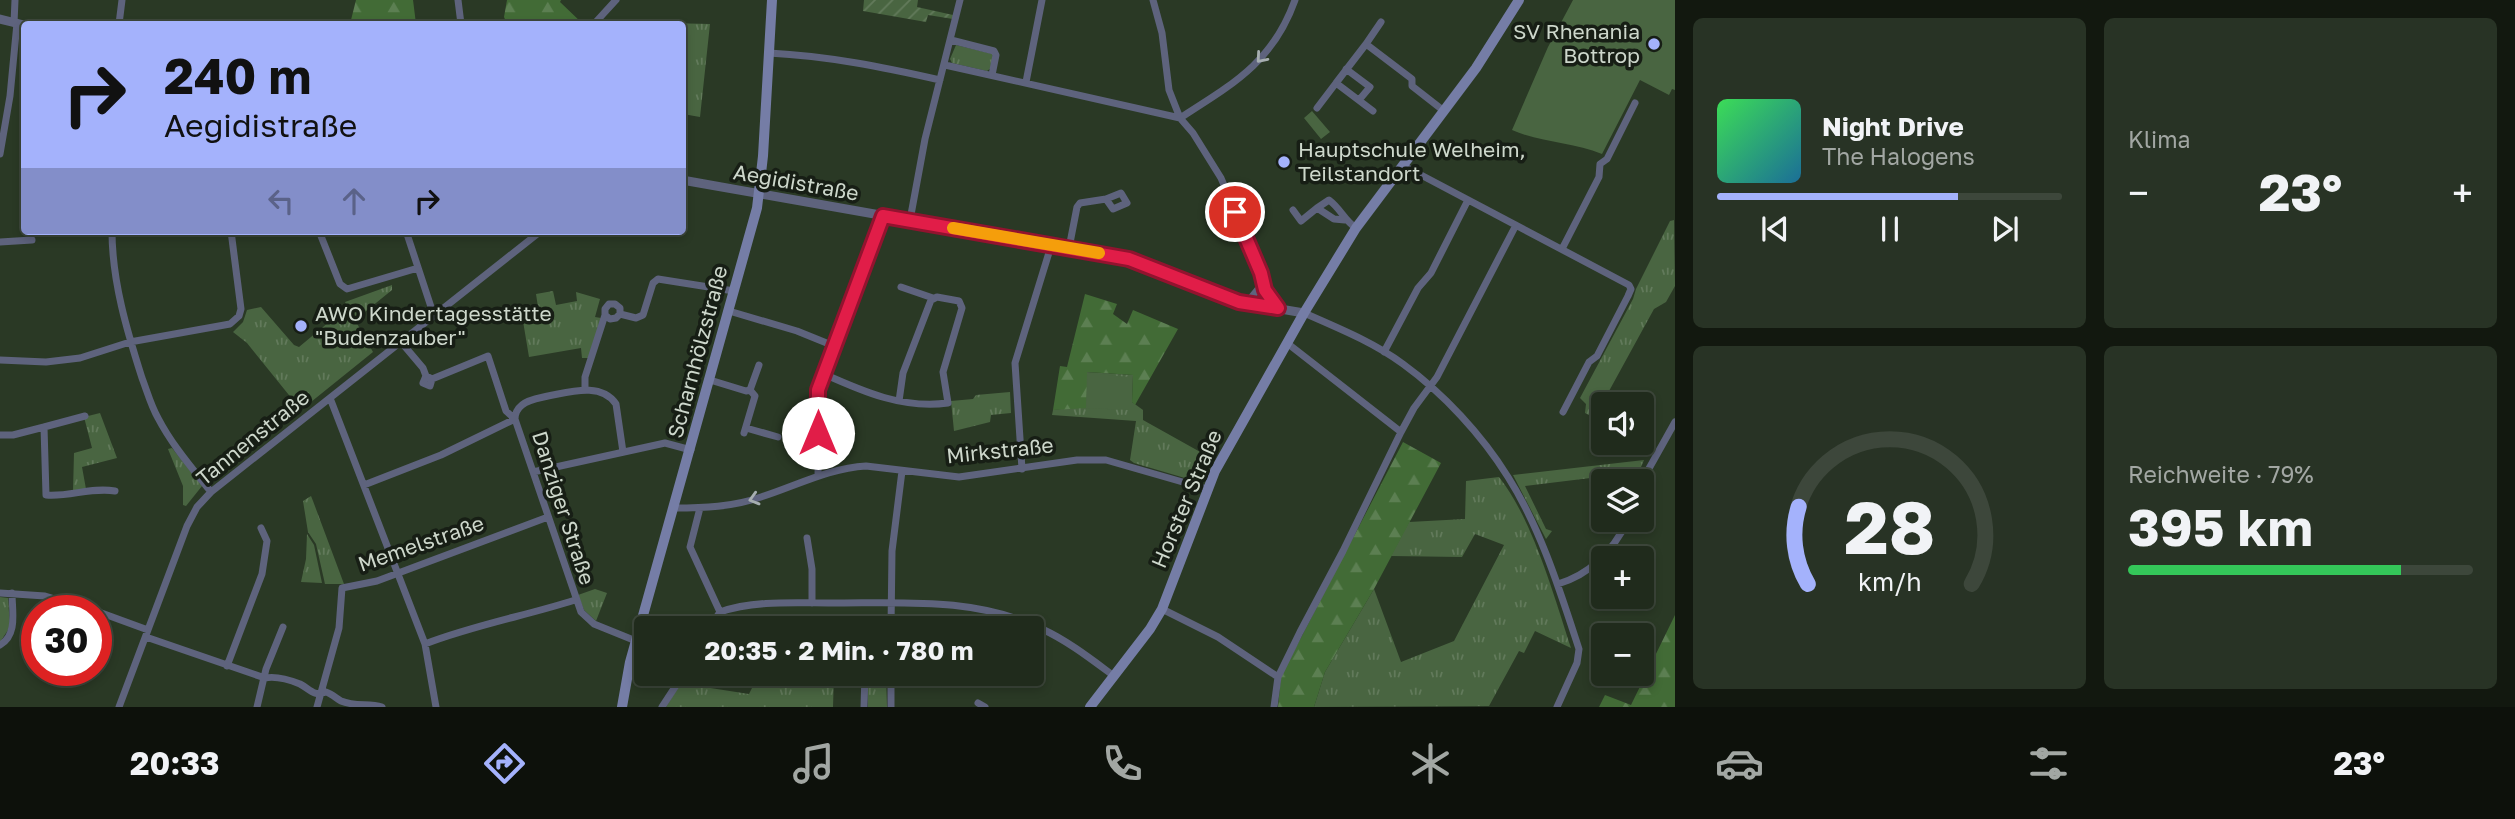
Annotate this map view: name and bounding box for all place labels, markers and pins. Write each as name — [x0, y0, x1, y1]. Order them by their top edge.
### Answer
place label: SV Rhenania Bottrop — [1513, 18, 1640, 68]
marker: SV Rhenania Bottrop — [1646, 36, 1662, 52]
place label: Hauptschule Welheim, Teilstandort — [1298, 136, 1526, 186]
marker: Hauptschule Welheim, Teilstandort — [1276, 154, 1292, 170]
pin — [1205, 182, 1265, 242]
place label: AWO Kindertagesstätte "Budenzauber" — [315, 300, 552, 350]
marker: AWO Kindertagesstätte "Budenzauber" — [293, 318, 309, 334]

